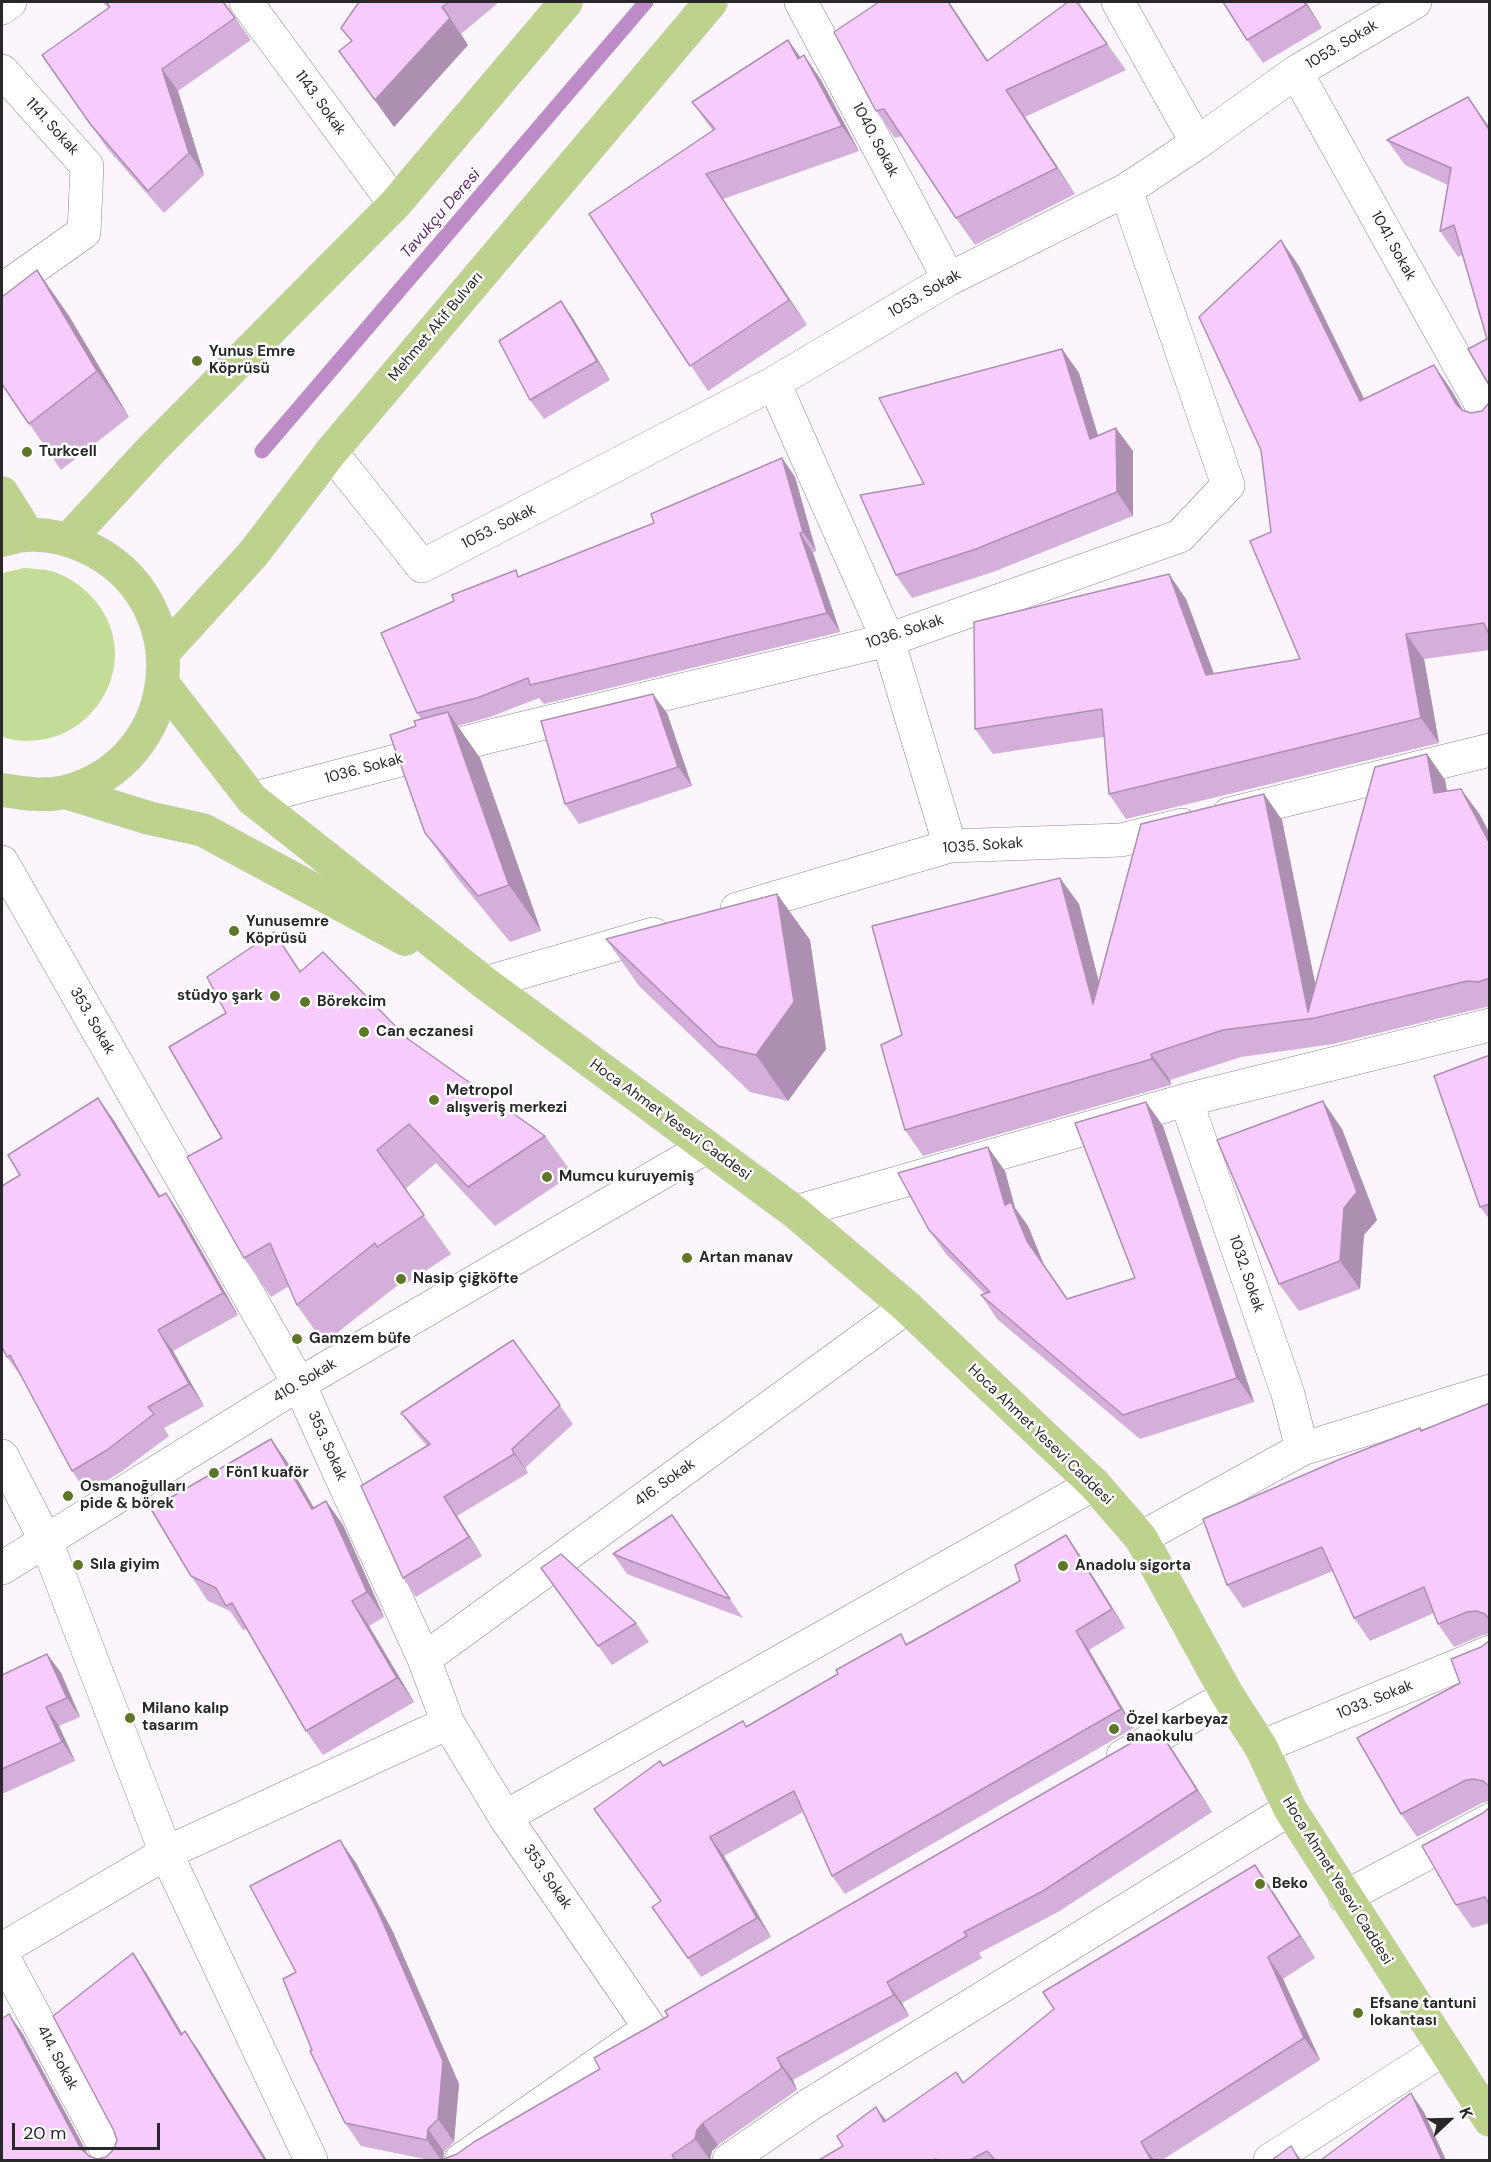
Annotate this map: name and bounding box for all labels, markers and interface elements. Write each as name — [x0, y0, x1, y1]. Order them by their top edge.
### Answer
street label: 1053. Sokak — [1303, 16, 1381, 74]
street label: 1143. Sokak — [291, 67, 349, 139]
street label: 1141. Sokak — [22, 95, 82, 159]
street label: 1040. Sokak — [848, 100, 902, 180]
water label: Tavukçu Deresi — [397, 165, 485, 263]
street label: 1041. Sokak — [1367, 208, 1419, 284]
street label: 1053. Sokak — [886, 266, 964, 322]
street label: Mehmet Akif Bulvarı — [385, 269, 487, 385]
place label: Yunus Emre Köprüsü — [209, 343, 295, 378]
marker: Yunus Emre Köprüsü — [190, 354, 204, 368]
place label: Turkcell — [39, 443, 97, 461]
marker: Turkcell — [20, 445, 34, 459]
street label: 1053. Sokak — [459, 501, 539, 553]
street label: 1036. Sokak — [864, 611, 946, 653]
street label: 1036. Sokak — [323, 750, 405, 788]
street label: 1035. Sokak — [942, 834, 1024, 858]
place label: Yunusemre Köprüsü — [246, 913, 329, 948]
marker: Yunusemre Köprüsü — [227, 924, 241, 938]
street label: 353. Sokak — [66, 984, 118, 1058]
place label: stüdyo şark — [177, 987, 263, 1005]
marker: stüdyo şark — [268, 989, 282, 1003]
place label: Börekcim — [317, 993, 386, 1011]
marker: Börekcim — [298, 995, 312, 1009]
place label: Can eczanesi — [376, 1023, 473, 1041]
marker: Can eczanesi — [357, 1025, 371, 1039]
street label: Hoca Ahmet Yesevi Caddesi — [586, 1056, 754, 1184]
place label: Metropol alışveriş merkezi — [446, 1082, 567, 1117]
marker: Metropol alışveriş merkezi — [427, 1093, 441, 1107]
place label: Mumcu kuruyemiş — [559, 1168, 694, 1186]
marker: Mumcu kuruyemiş — [540, 1170, 554, 1184]
street label: 1032. Sokak — [1224, 1233, 1268, 1315]
place label: Artan manav — [699, 1249, 793, 1267]
marker: Artan manav — [680, 1251, 694, 1265]
place label: Nasip çiğköfte — [413, 1270, 518, 1288]
marker: Nasip çiğköfte — [394, 1272, 408, 1286]
place label: Gamzem büfe — [309, 1330, 411, 1348]
marker: Gamzem büfe — [290, 1332, 304, 1346]
street label: 410. Sokak — [270, 1355, 340, 1407]
street label: Hoca Ahmet Yesevi Caddesi — [964, 1361, 1116, 1509]
street label: 353. Sokak — [304, 1408, 350, 1484]
street label: 416. Sokak — [631, 1455, 699, 1511]
place label: Fön1 kuaför — [226, 1464, 309, 1482]
marker: Fön1 kuaför — [207, 1466, 221, 1480]
place label: Osmanoğulları pide & börek — [80, 1478, 186, 1513]
marker: Osmanoğulları pide & börek — [61, 1489, 75, 1503]
place label: Sıla giyim — [90, 1556, 160, 1574]
place label: Anadolu sigorta — [1075, 1557, 1191, 1575]
marker: Sıla giyim — [71, 1558, 85, 1572]
marker: Anadolu sigorta — [1056, 1559, 1070, 1573]
street label: 1033. Sokak — [1334, 1677, 1416, 1723]
place label: Milano kalıp tasarım — [142, 1700, 229, 1735]
marker: Milano kalıp tasarım — [123, 1711, 137, 1725]
place label: Özel karbeyaz anaokulu — [1126, 1711, 1228, 1746]
marker: Özel karbeyaz anaokulu — [1107, 1722, 1121, 1736]
street label: Hoca Ahmet Yesevi Caddesi — [1278, 1794, 1396, 1968]
street label: 353. Sokak — [519, 1841, 575, 1913]
place label: Beko — [1272, 1875, 1308, 1893]
marker: Beko — [1253, 1877, 1267, 1891]
place label: Efsane tantuni lokantası — [1370, 1995, 1476, 2030]
marker: Efsane tantuni lokantası — [1351, 2006, 1365, 2020]
street label: 414. Sokak — [32, 2023, 82, 2093]
north arrow — [1419, 2090, 1479, 2150]
text: K — [1454, 2104, 1478, 2122]
scale bar — [15, 2111, 164, 2149]
text: 20 m — [23, 2121, 66, 2145]

